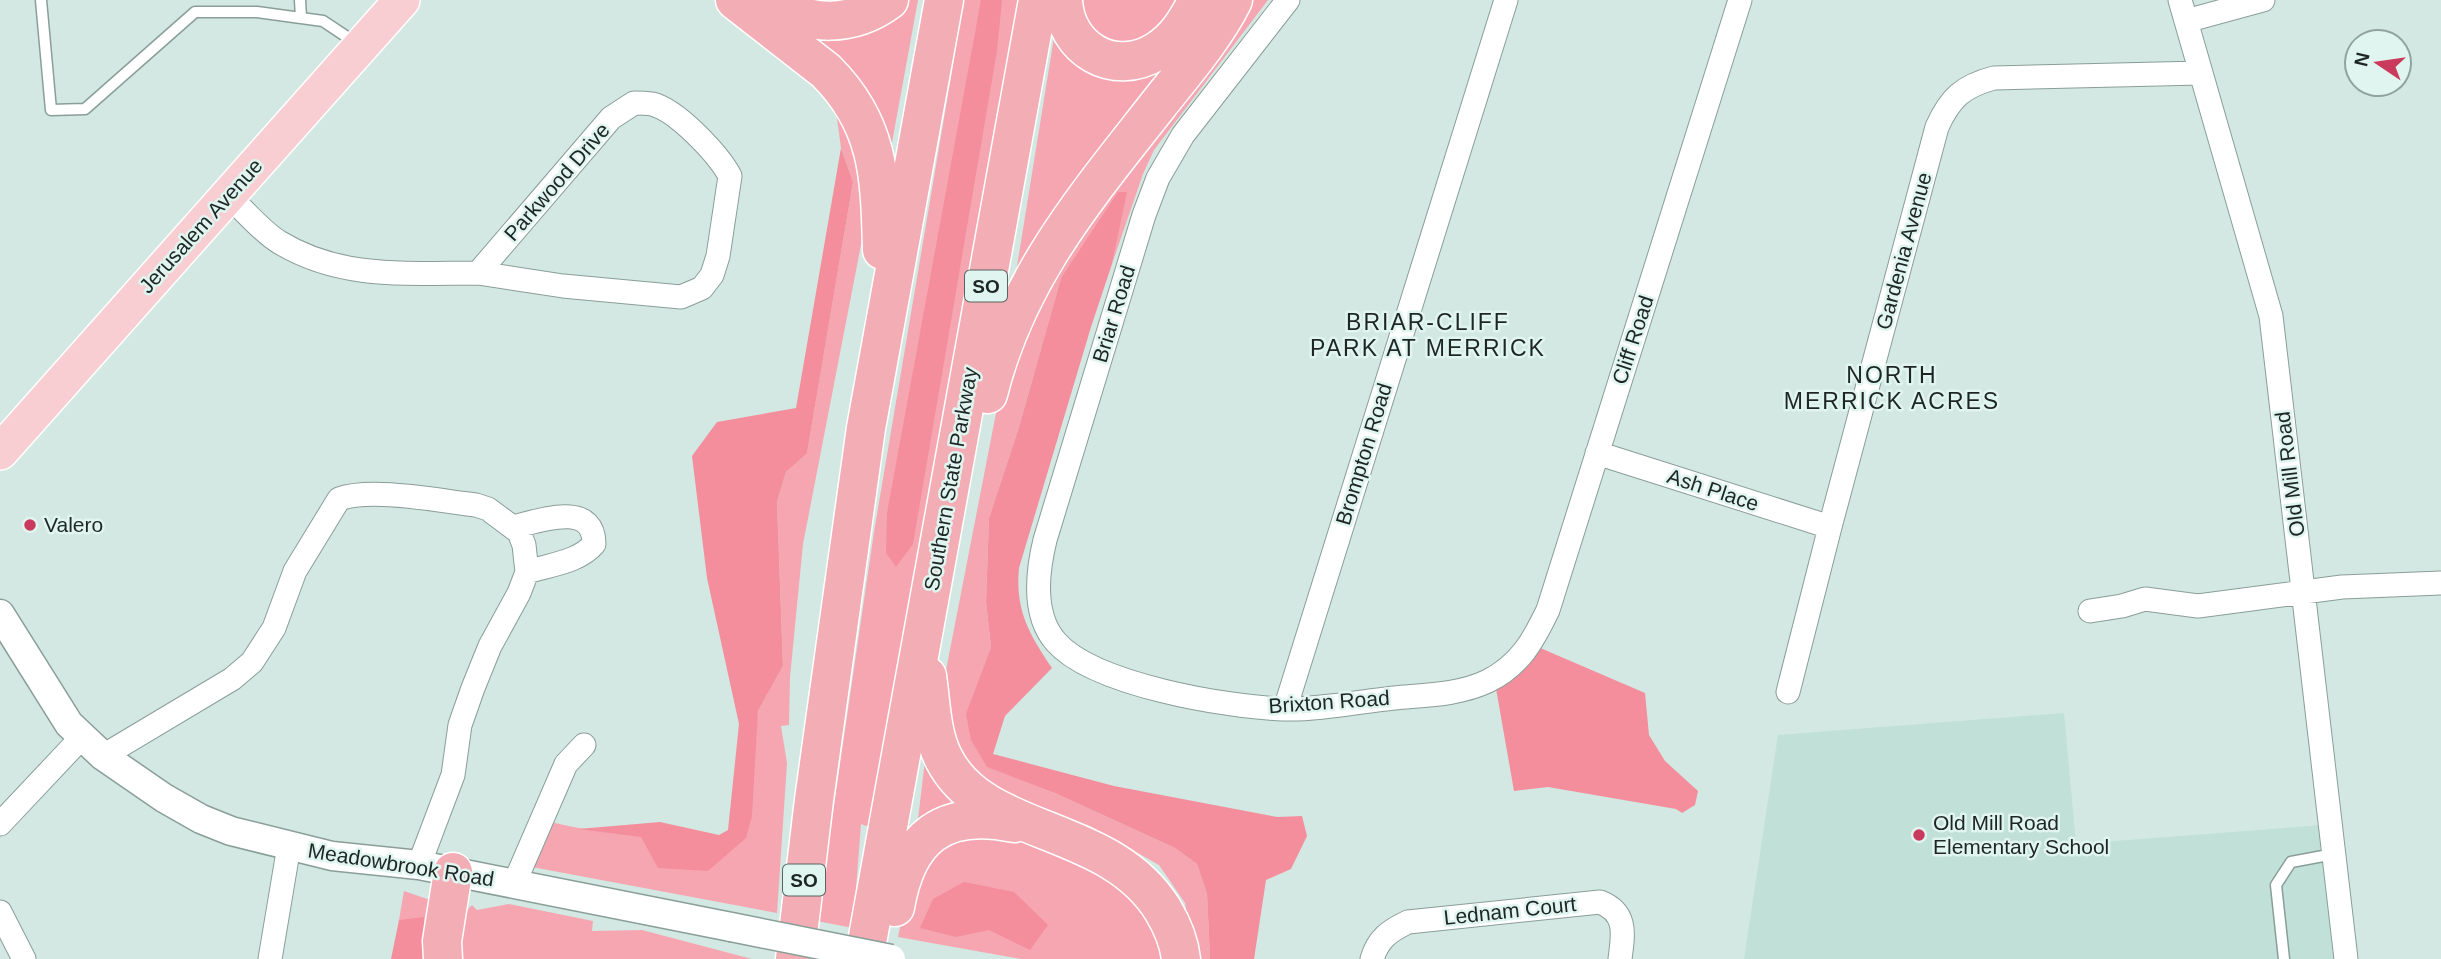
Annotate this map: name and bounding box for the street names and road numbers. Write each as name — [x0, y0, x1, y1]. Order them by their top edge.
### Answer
street label: Parkwood Drive — [499, 118, 614, 245]
street label: Jerusalem Avenue — [134, 154, 267, 297]
street label: Gardenia Avenue — [1871, 170, 1936, 332]
street label: Briar Road — [1088, 262, 1139, 365]
road number: SO — [965, 270, 1007, 302]
street label: Cliff Road — [1607, 293, 1658, 387]
street label: Southern State Parkway — [920, 365, 982, 592]
street label: Brompton Road — [1331, 380, 1396, 528]
street label: Old Mill Road — [2270, 410, 2309, 538]
street label: Ash Place — [1665, 464, 1762, 515]
street label: Brixton Road — [1268, 686, 1390, 717]
street label: Meadowbrook Road — [306, 838, 496, 891]
road number: SO — [783, 864, 825, 895]
street label: Lednam Court — [1443, 892, 1577, 929]

